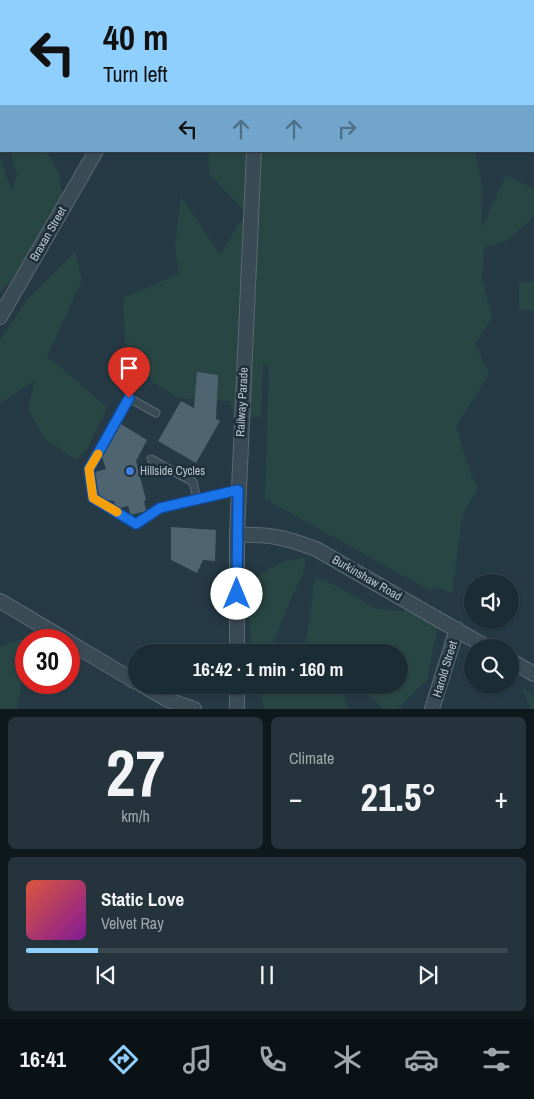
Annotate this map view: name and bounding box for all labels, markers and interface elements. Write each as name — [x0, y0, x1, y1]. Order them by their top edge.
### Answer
text: 40 m — [103, 14, 168, 61]
icon: left — [20, 20, 85, 85]
text: Turn left — [103, 59, 168, 89]
icon: left — [174, 115, 202, 143]
icon: ahead — [227, 115, 255, 143]
icon: ahead — [280, 115, 308, 143]
icon: right — [333, 115, 361, 143]
street label: Braxan Street — [26, 204, 70, 264]
pin — [108, 347, 150, 398]
icon: arrive — [115, 354, 143, 382]
street label: Railway Parade — [232, 367, 252, 437]
place label: Hillside Cycles — [140, 463, 205, 479]
marker: Hillside Cycles — [124, 465, 136, 477]
street label: Burkinshaw Road — [329, 552, 405, 604]
position arrow — [210, 567, 262, 619]
map controls — [464, 574, 519, 694]
button: sound — [464, 574, 519, 629]
speed limit sign: 30 — [15, 629, 80, 694]
street label: Harold Street — [429, 639, 461, 699]
button: search — [464, 639, 519, 694]
text: 16:42 · 1 min · 160 m — [193, 656, 343, 682]
text: 27 — [106, 729, 165, 816]
text: Climate — [289, 747, 334, 769]
text: 21.5° — [361, 772, 436, 823]
text: − — [289, 779, 302, 817]
text: + — [495, 779, 508, 817]
text: km/h — [121, 805, 150, 827]
text: Static Love — [101, 886, 184, 912]
text: Velvet Ray — [101, 912, 164, 934]
icon: previous — [92, 961, 120, 989]
icon: pause — [253, 961, 281, 989]
icon: next — [414, 961, 442, 989]
icon: directions — [106, 1042, 141, 1077]
icon: music — [180, 1042, 215, 1077]
icon: phone — [255, 1042, 290, 1077]
icon: climate — [330, 1042, 365, 1077]
icon: car — [404, 1042, 439, 1077]
icon: filters — [479, 1042, 514, 1077]
text: 16:41 — [20, 1044, 66, 1074]

